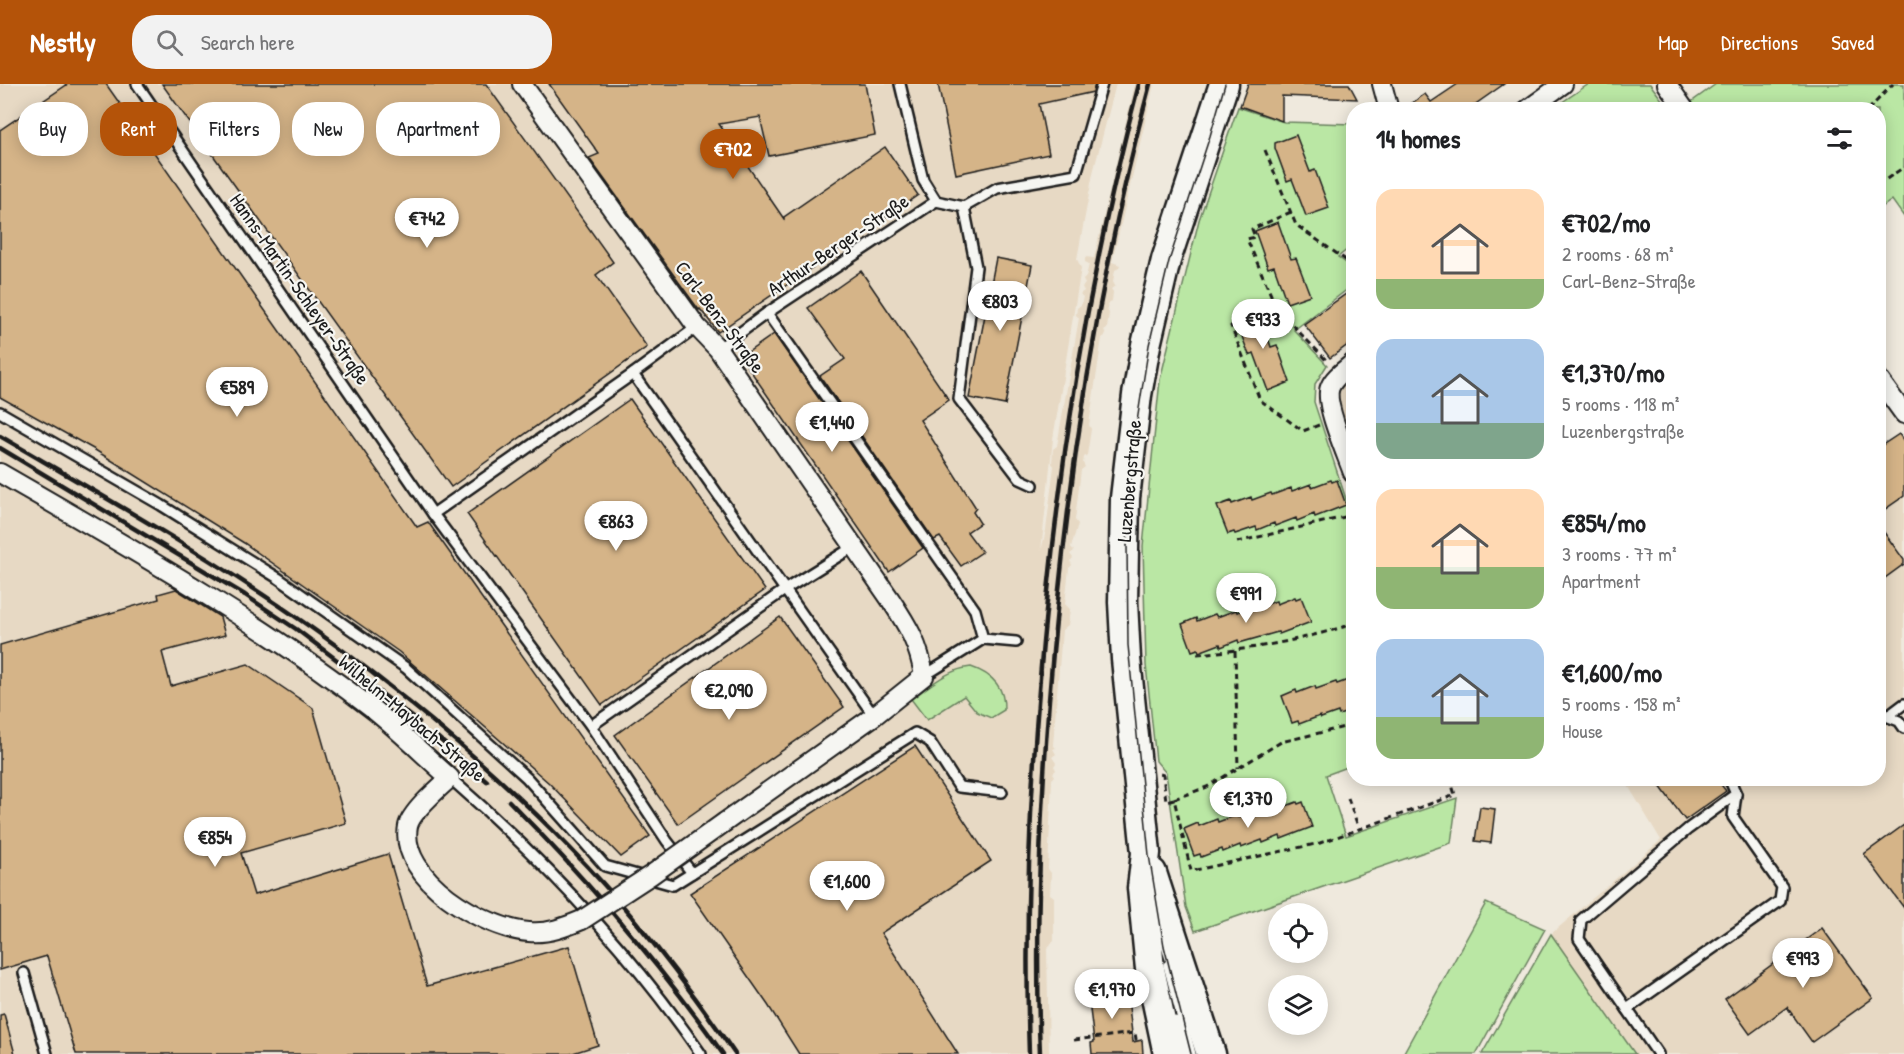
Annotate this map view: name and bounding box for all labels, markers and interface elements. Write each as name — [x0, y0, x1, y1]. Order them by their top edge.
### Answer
search box — [132, 15, 552, 69]
text: Nestly — [30, 23, 96, 61]
icon: search — [153, 26, 186, 59]
text: Search here — [201, 27, 295, 57]
text: Map — [1658, 28, 1688, 57]
text: Directions — [1721, 28, 1798, 57]
text: Saved — [1831, 28, 1874, 57]
chip: Buy — [18, 102, 88, 156]
chip: Rent — [100, 102, 177, 156]
chip: Filters — [189, 102, 280, 156]
chip: New — [292, 102, 364, 156]
chip: Apartment — [376, 102, 500, 156]
text: 14 homes — [1376, 121, 1461, 156]
icon: filters — [1823, 122, 1856, 155]
pin: €702 — [697, 129, 769, 180]
text: €702 — [714, 135, 752, 162]
street label: Arthur-Berger-Straße — [762, 187, 914, 302]
street label: Hanns-Martin-Schleyer-Straße — [224, 188, 377, 390]
pin: €742 — [391, 198, 463, 249]
text: €742 — [409, 204, 445, 231]
text: €702/mo — [1562, 205, 1650, 240]
icon: home — [1424, 213, 1496, 285]
text: 2 rooms · 68 m² — [1562, 240, 1674, 267]
street label: Carl-Benz-Straße — [669, 255, 771, 378]
text: Carl-Benz-Straße — [1562, 267, 1696, 294]
pin: €803 — [964, 281, 1036, 332]
text: €803 — [982, 287, 1018, 314]
pin: €933 — [1227, 299, 1299, 350]
text: €933 — [1246, 305, 1280, 332]
text: €1,370/mo — [1562, 355, 1665, 390]
icon: home — [1424, 363, 1496, 435]
pin: €589 — [201, 367, 273, 418]
text: €589 — [220, 373, 254, 400]
text: 5 rooms · 118 m² — [1562, 390, 1679, 417]
pin: €1,440 — [783, 402, 881, 453]
text: €1,440 — [810, 408, 854, 435]
text: Luzenbergstraße — [1562, 417, 1684, 444]
street label: Luzenbergstraße — [1110, 419, 1147, 543]
pin: €863 — [580, 501, 652, 552]
text: €854/mo — [1562, 505, 1646, 540]
text: €863 — [598, 507, 634, 534]
icon: home — [1424, 513, 1496, 585]
text: 3 rooms · 77 m² — [1562, 540, 1676, 567]
text: Apartment — [1562, 567, 1640, 594]
pin: €991 — [1210, 573, 1282, 624]
text: €991 — [1230, 579, 1262, 606]
street label: Wilhelm-Maybach-Straße — [333, 648, 492, 787]
text: €1,600/mo — [1562, 655, 1662, 690]
icon: home — [1424, 663, 1496, 735]
pin: €2,090 — [680, 670, 778, 721]
text: €2,090 — [705, 676, 753, 703]
text: 5 rooms · 158 m² — [1562, 690, 1681, 717]
text: House — [1562, 717, 1603, 744]
pin: €1,370 — [1199, 778, 1297, 829]
text: €1,370 — [1224, 784, 1272, 811]
pin: €854 — [179, 817, 251, 868]
text: €854 — [198, 823, 232, 850]
pin: €1,600 — [798, 861, 896, 912]
text: €1,600 — [824, 867, 870, 894]
map controls — [1268, 903, 1328, 1035]
button: locate — [1268, 903, 1328, 963]
pin: €993 — [1767, 938, 1839, 989]
text: €993 — [1786, 944, 1820, 971]
pin: €1,970 — [1063, 969, 1161, 1020]
text: €1,970 — [1088, 975, 1136, 1002]
button: layers — [1268, 975, 1328, 1035]

